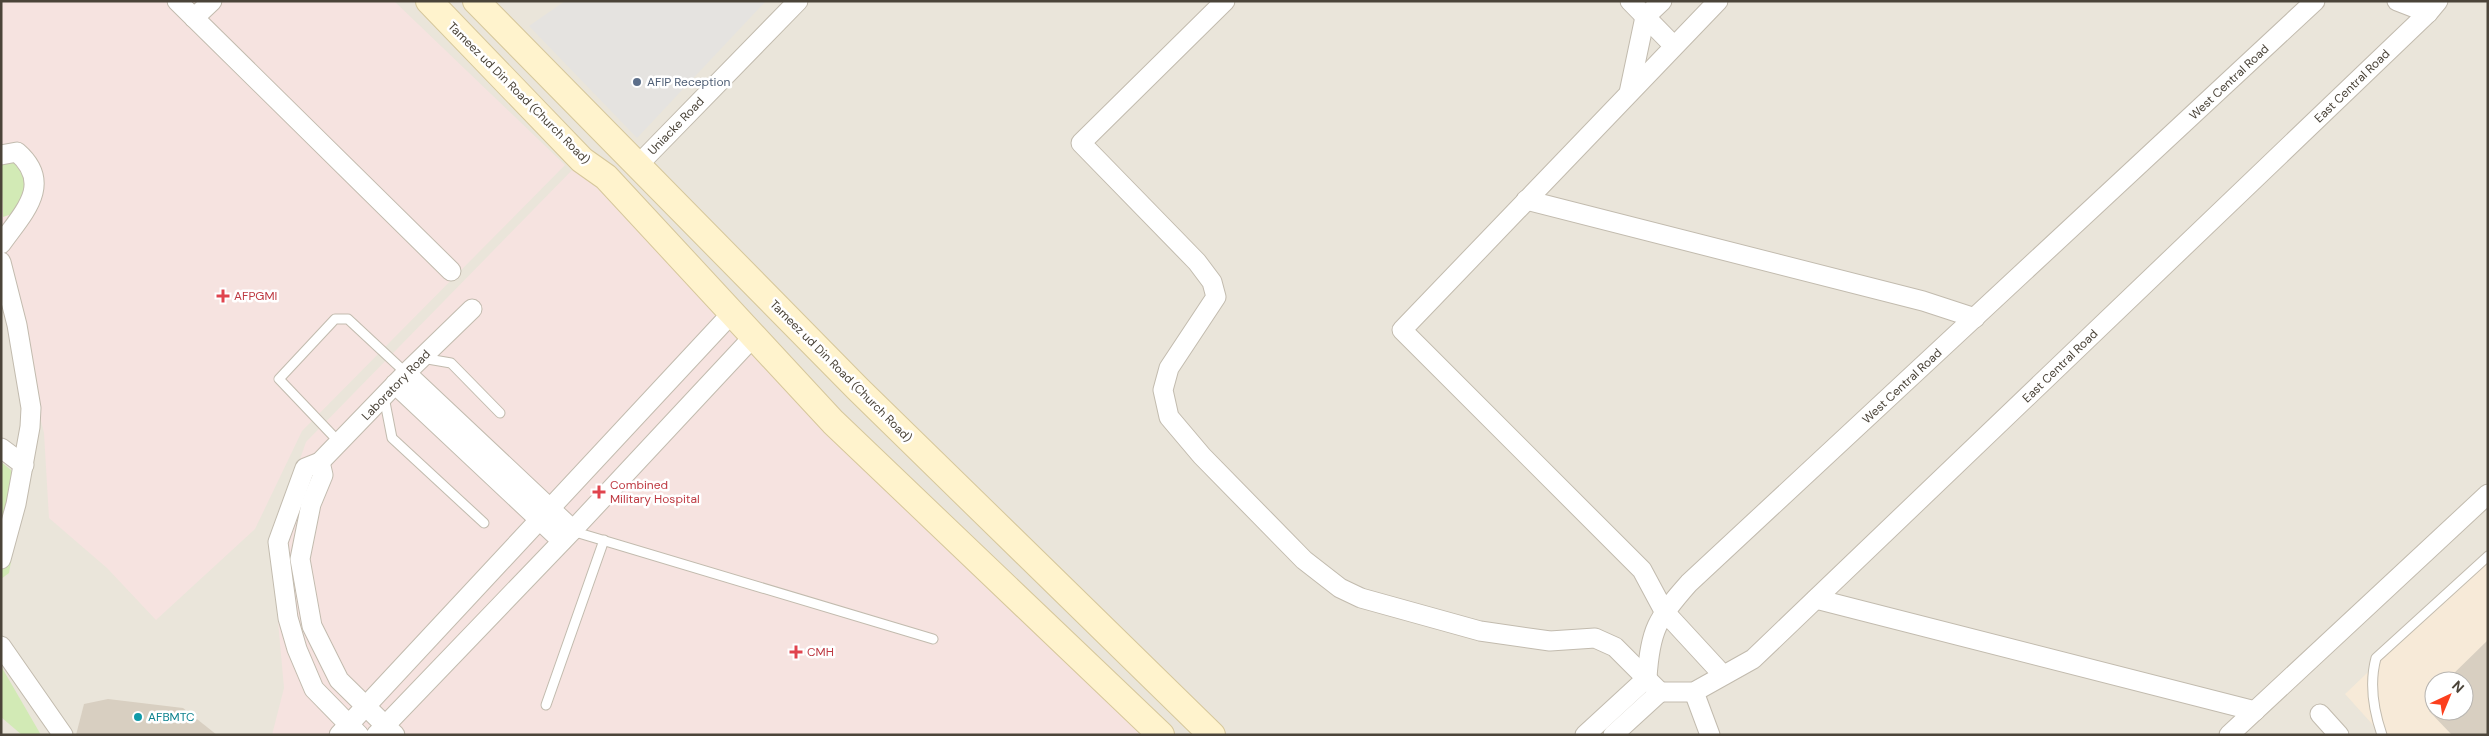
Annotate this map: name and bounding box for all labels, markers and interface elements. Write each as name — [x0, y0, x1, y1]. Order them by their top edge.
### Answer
street label: Tameez ud Din Road (Church Road) — [444, 18, 594, 168]
street label: West Central Road — [2186, 41, 2272, 123]
street label: East Central Road — [2311, 46, 2393, 126]
place label: AFIP Reception — [647, 74, 731, 90]
marker: AFIP Reception — [631, 76, 643, 88]
street label: Uniacke Road — [644, 94, 708, 158]
place label: AFPGMI — [234, 288, 277, 304]
marker: AFPGMI — [216, 289, 230, 303]
street label: Tameez ud Din Road (Church Road) — [766, 296, 916, 446]
street label: East Central Road — [2019, 326, 2101, 406]
street label: West Central Road — [1859, 345, 1945, 427]
street label: Laboratory Road — [358, 346, 434, 424]
place label: Combined Military Hospital — [610, 477, 700, 507]
marker: Combined Military Hospital — [592, 485, 606, 499]
place label: CMH — [807, 644, 834, 660]
marker: CMH — [789, 645, 803, 659]
north arrow — [2424, 671, 2474, 721]
text: N — [2448, 677, 2468, 697]
place label: AFBMTC — [148, 709, 195, 725]
marker: AFBMTC — [132, 711, 144, 723]

